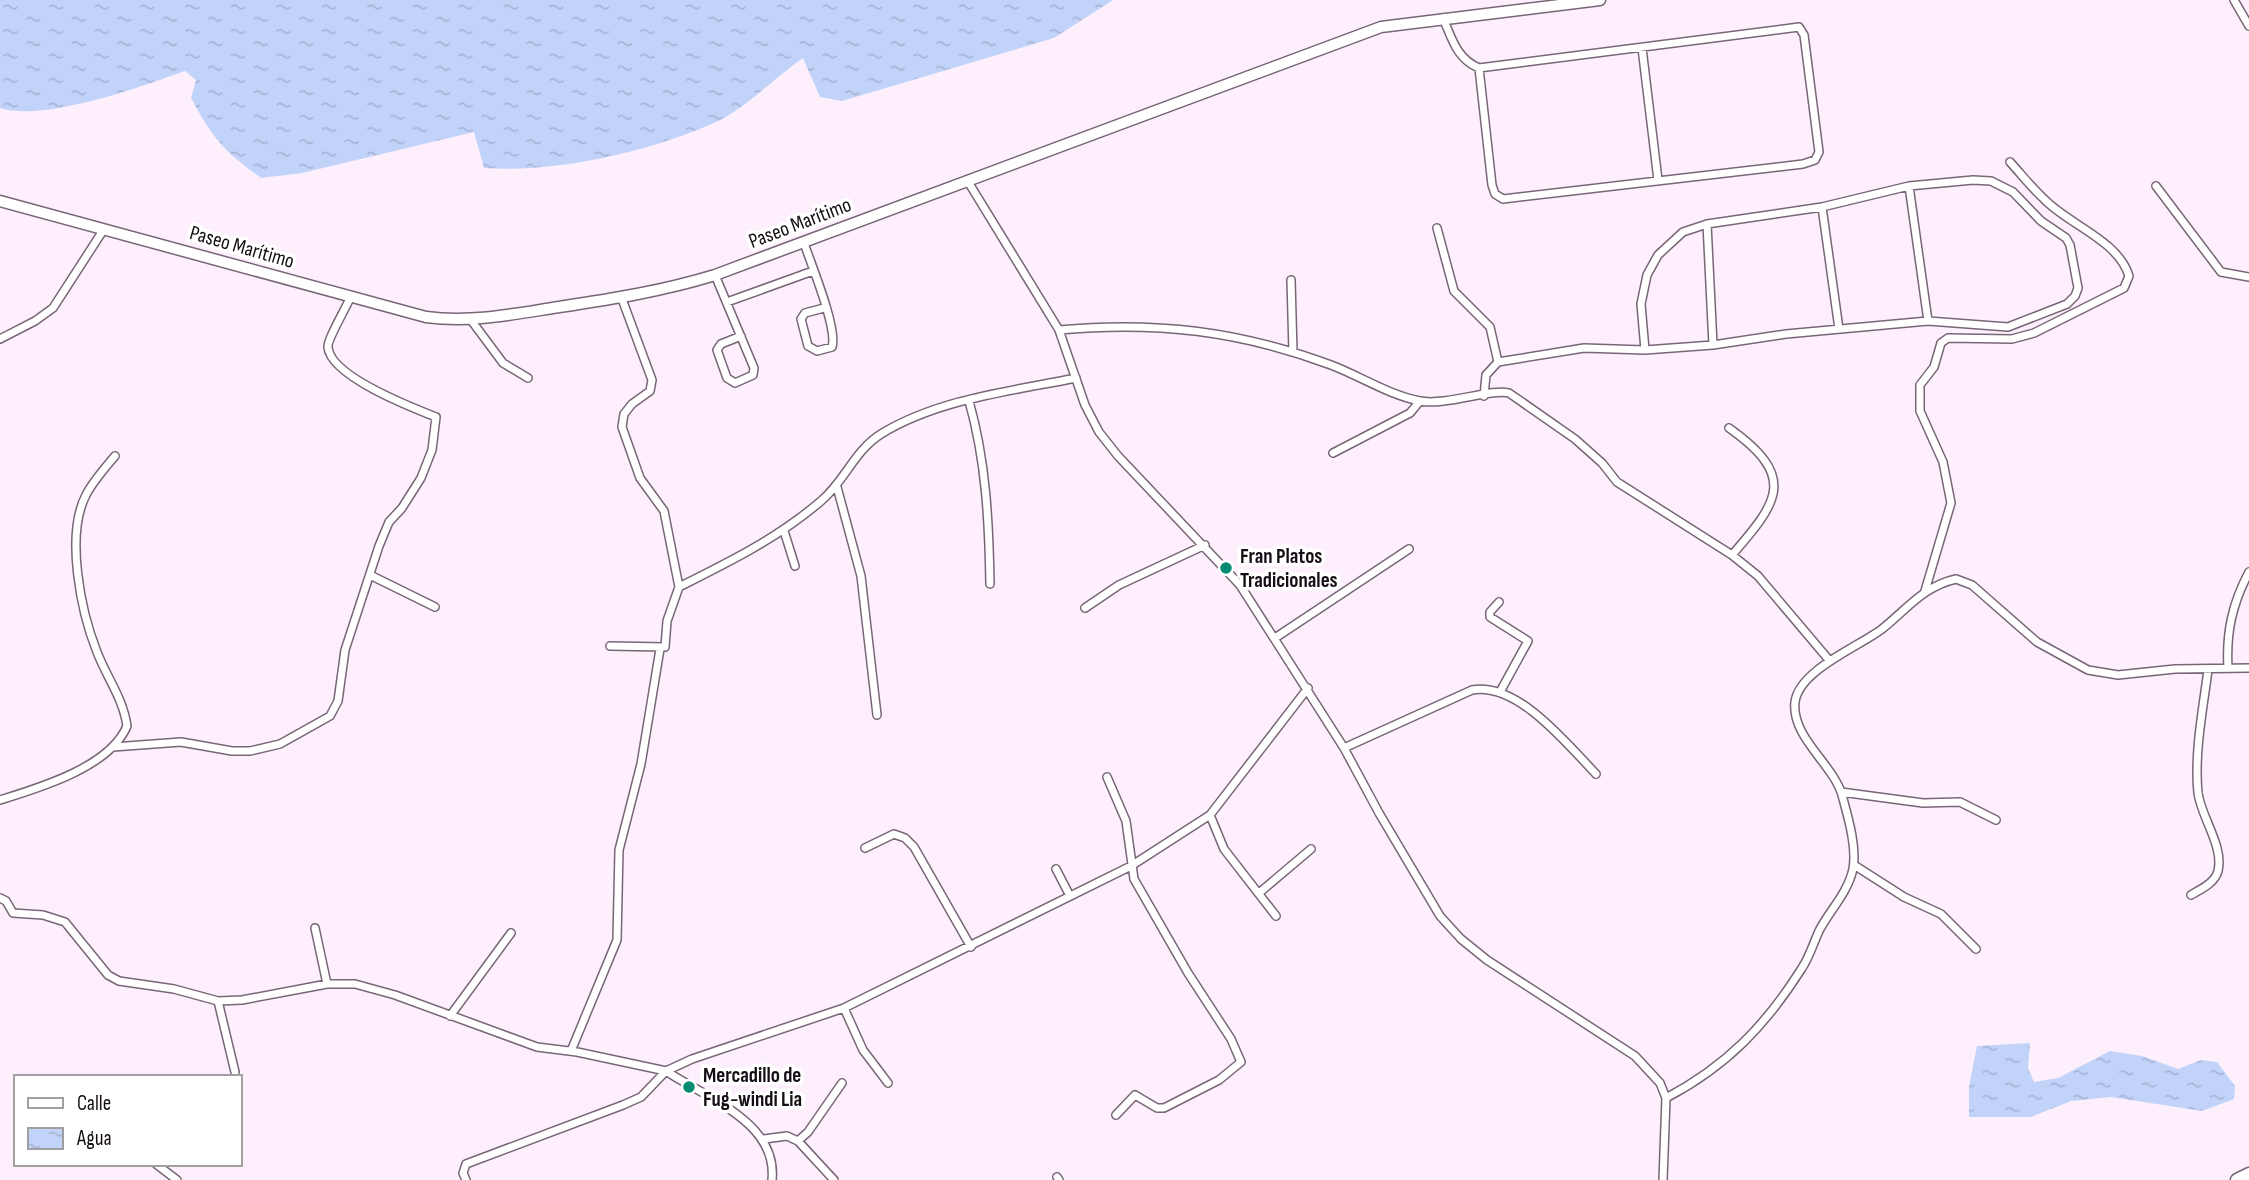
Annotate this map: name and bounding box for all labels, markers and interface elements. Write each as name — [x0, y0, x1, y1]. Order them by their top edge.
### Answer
street label: Paseo Marítimo — [745, 192, 855, 254]
street label: Paseo Marítimo — [187, 220, 297, 274]
place label: Fran Platos Tradicionales — [1240, 544, 1338, 593]
marker: Fran Platos Tradicionales — [1218, 560, 1234, 576]
place label: Mercadillo de Fug-windi Lia — [703, 1063, 802, 1112]
legend — [14, 1075, 242, 1166]
marker: Mercadillo de Fug-windi Lia — [681, 1079, 697, 1095]
text: Calle — [77, 1091, 111, 1116]
text: Agua — [76, 1126, 112, 1151]

